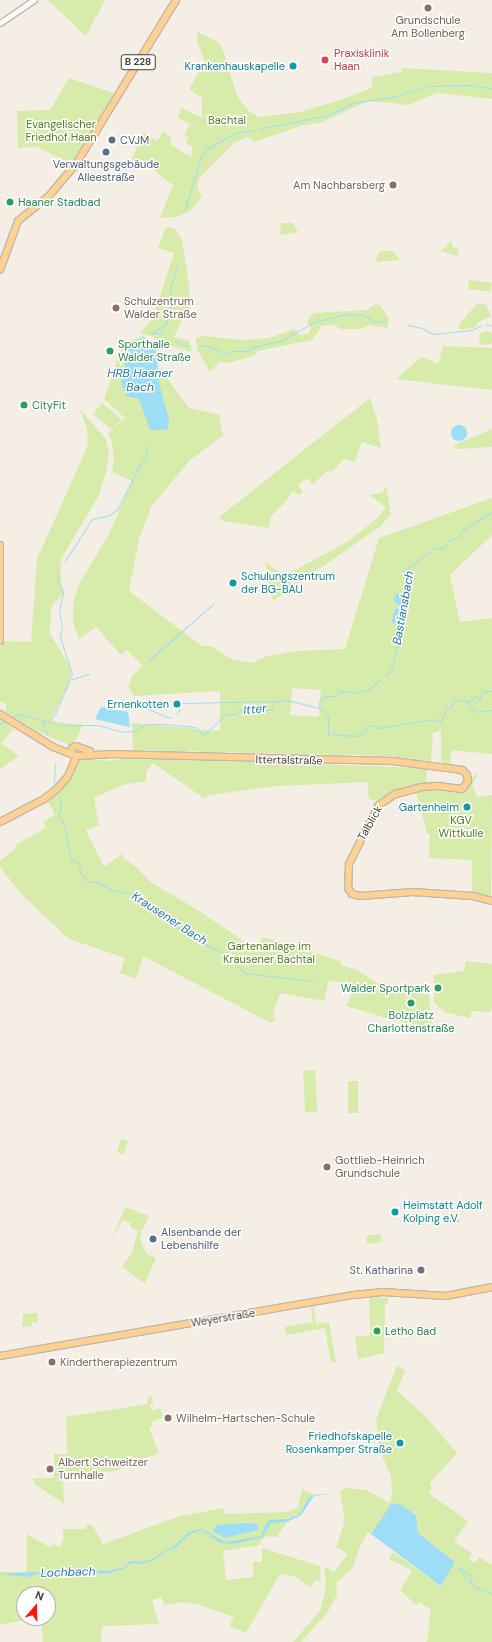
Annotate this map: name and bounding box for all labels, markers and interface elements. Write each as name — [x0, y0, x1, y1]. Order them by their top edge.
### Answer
marker: Grundschule Am Bollenberg — [423, 3, 433, 13]
place label: Grundschule Am Bollenberg — [391, 14, 465, 40]
place label: Praxisklinik Haan — [334, 47, 389, 73]
road number: B 228 — [120, 54, 156, 70]
marker: Praxisklinik Haan — [319, 54, 331, 66]
place label: Krankenhauskapelle — [185, 59, 285, 73]
marker: Krankenhauskapelle — [288, 61, 298, 71]
park label: Bachtal — [208, 113, 246, 127]
park label: Evangelischer Friedhof Haan — [25, 118, 97, 144]
place label: CVJM — [120, 133, 149, 147]
marker: CVJM — [107, 135, 117, 145]
marker: Verwaltungsgebäude Alleestraße — [101, 147, 111, 157]
place label: Verwaltungsgebäude Alleestraße — [53, 158, 159, 184]
place label: Am Nachbarsberg — [293, 178, 385, 192]
marker: Am Nachbarsberg — [388, 180, 398, 190]
place label: Haaner Stadbad — [18, 195, 100, 209]
marker: Haaner Stadbad — [5, 197, 15, 207]
place label: Schulzentrum Walder Straße — [124, 295, 197, 321]
marker: Schulzentrum Walder Straße — [111, 303, 121, 313]
place label: Sporthalle Walder Straße — [118, 338, 191, 364]
marker: Sporthalle Walder Straße — [105, 346, 115, 356]
water label: HRB Haaner Bach — [107, 367, 173, 395]
place label: CityFit — [32, 398, 66, 412]
marker: CityFit — [19, 400, 29, 410]
place label: Schulungszentrum der BG-BAU — [241, 570, 335, 596]
water label: Bastiansbach — [390, 570, 418, 646]
marker: Schulungszentrum der BG-BAU — [228, 578, 238, 588]
place label: Ernenkotten — [107, 697, 169, 711]
marker: Ernenkotten — [172, 699, 182, 709]
water label: Itter — [243, 702, 267, 718]
street label: Ittertalstraße — [255, 753, 323, 767]
place label: Gartenheim — [399, 800, 459, 814]
marker: Gartenheim — [462, 802, 472, 812]
street label: Talblick — [355, 803, 385, 843]
park label: KGV Wittkulle — [439, 814, 483, 840]
water label: Krausener Bach — [129, 889, 209, 949]
park label: Gartenanlage im Krausener Bachtal — [223, 940, 315, 966]
place label: Walder Sportpark — [341, 981, 430, 995]
marker: Walder Sportpark — [433, 983, 443, 993]
marker: Bolzplatz Charlottenstraße — [406, 998, 416, 1008]
place label: Bolzplatz Charlottenstraße — [367, 1009, 455, 1035]
place label: Gottlieb-Heinrich Grundschule — [335, 1154, 424, 1180]
marker: Gottlieb-Heinrich Grundschule — [322, 1162, 332, 1172]
place label: Heimstatt Adolf Kolping e.V. — [403, 1199, 483, 1225]
marker: Heimstatt Adolf Kolping e.V. — [390, 1207, 400, 1217]
place label: Alsenbande der Lebenshilfe — [161, 1226, 241, 1252]
marker: Alsenbande der Lebenshilfe — [148, 1234, 158, 1244]
place label: St. Katharina — [350, 1263, 413, 1277]
marker: St. Katharina — [416, 1265, 426, 1275]
street label: Weyerstraße — [190, 1306, 256, 1330]
place label: Letho Bad — [385, 1324, 436, 1338]
marker: Letho Bad — [372, 1326, 382, 1336]
place label: Kindertherapiezentrum — [60, 1355, 177, 1369]
marker: Kindertherapiezentrum — [47, 1357, 57, 1367]
place label: Wilhelm-Hartschen-Schule — [176, 1411, 315, 1425]
marker: Wilhelm-Hartschen-Schule — [163, 1413, 173, 1423]
place label: Friedhofskapelle Rosenkamper Straße — [286, 1430, 392, 1456]
marker: Friedhofskapelle Rosenkamper Straße — [395, 1438, 405, 1448]
place label: Albert Schweitzer Turnhalle — [58, 1456, 148, 1482]
marker: Albert Schweitzer Turnhalle — [45, 1464, 55, 1474]
water label: Lochbach — [40, 1565, 96, 1581]
north arrow — [16, 1586, 56, 1626]
text: N — [34, 1588, 46, 1604]

